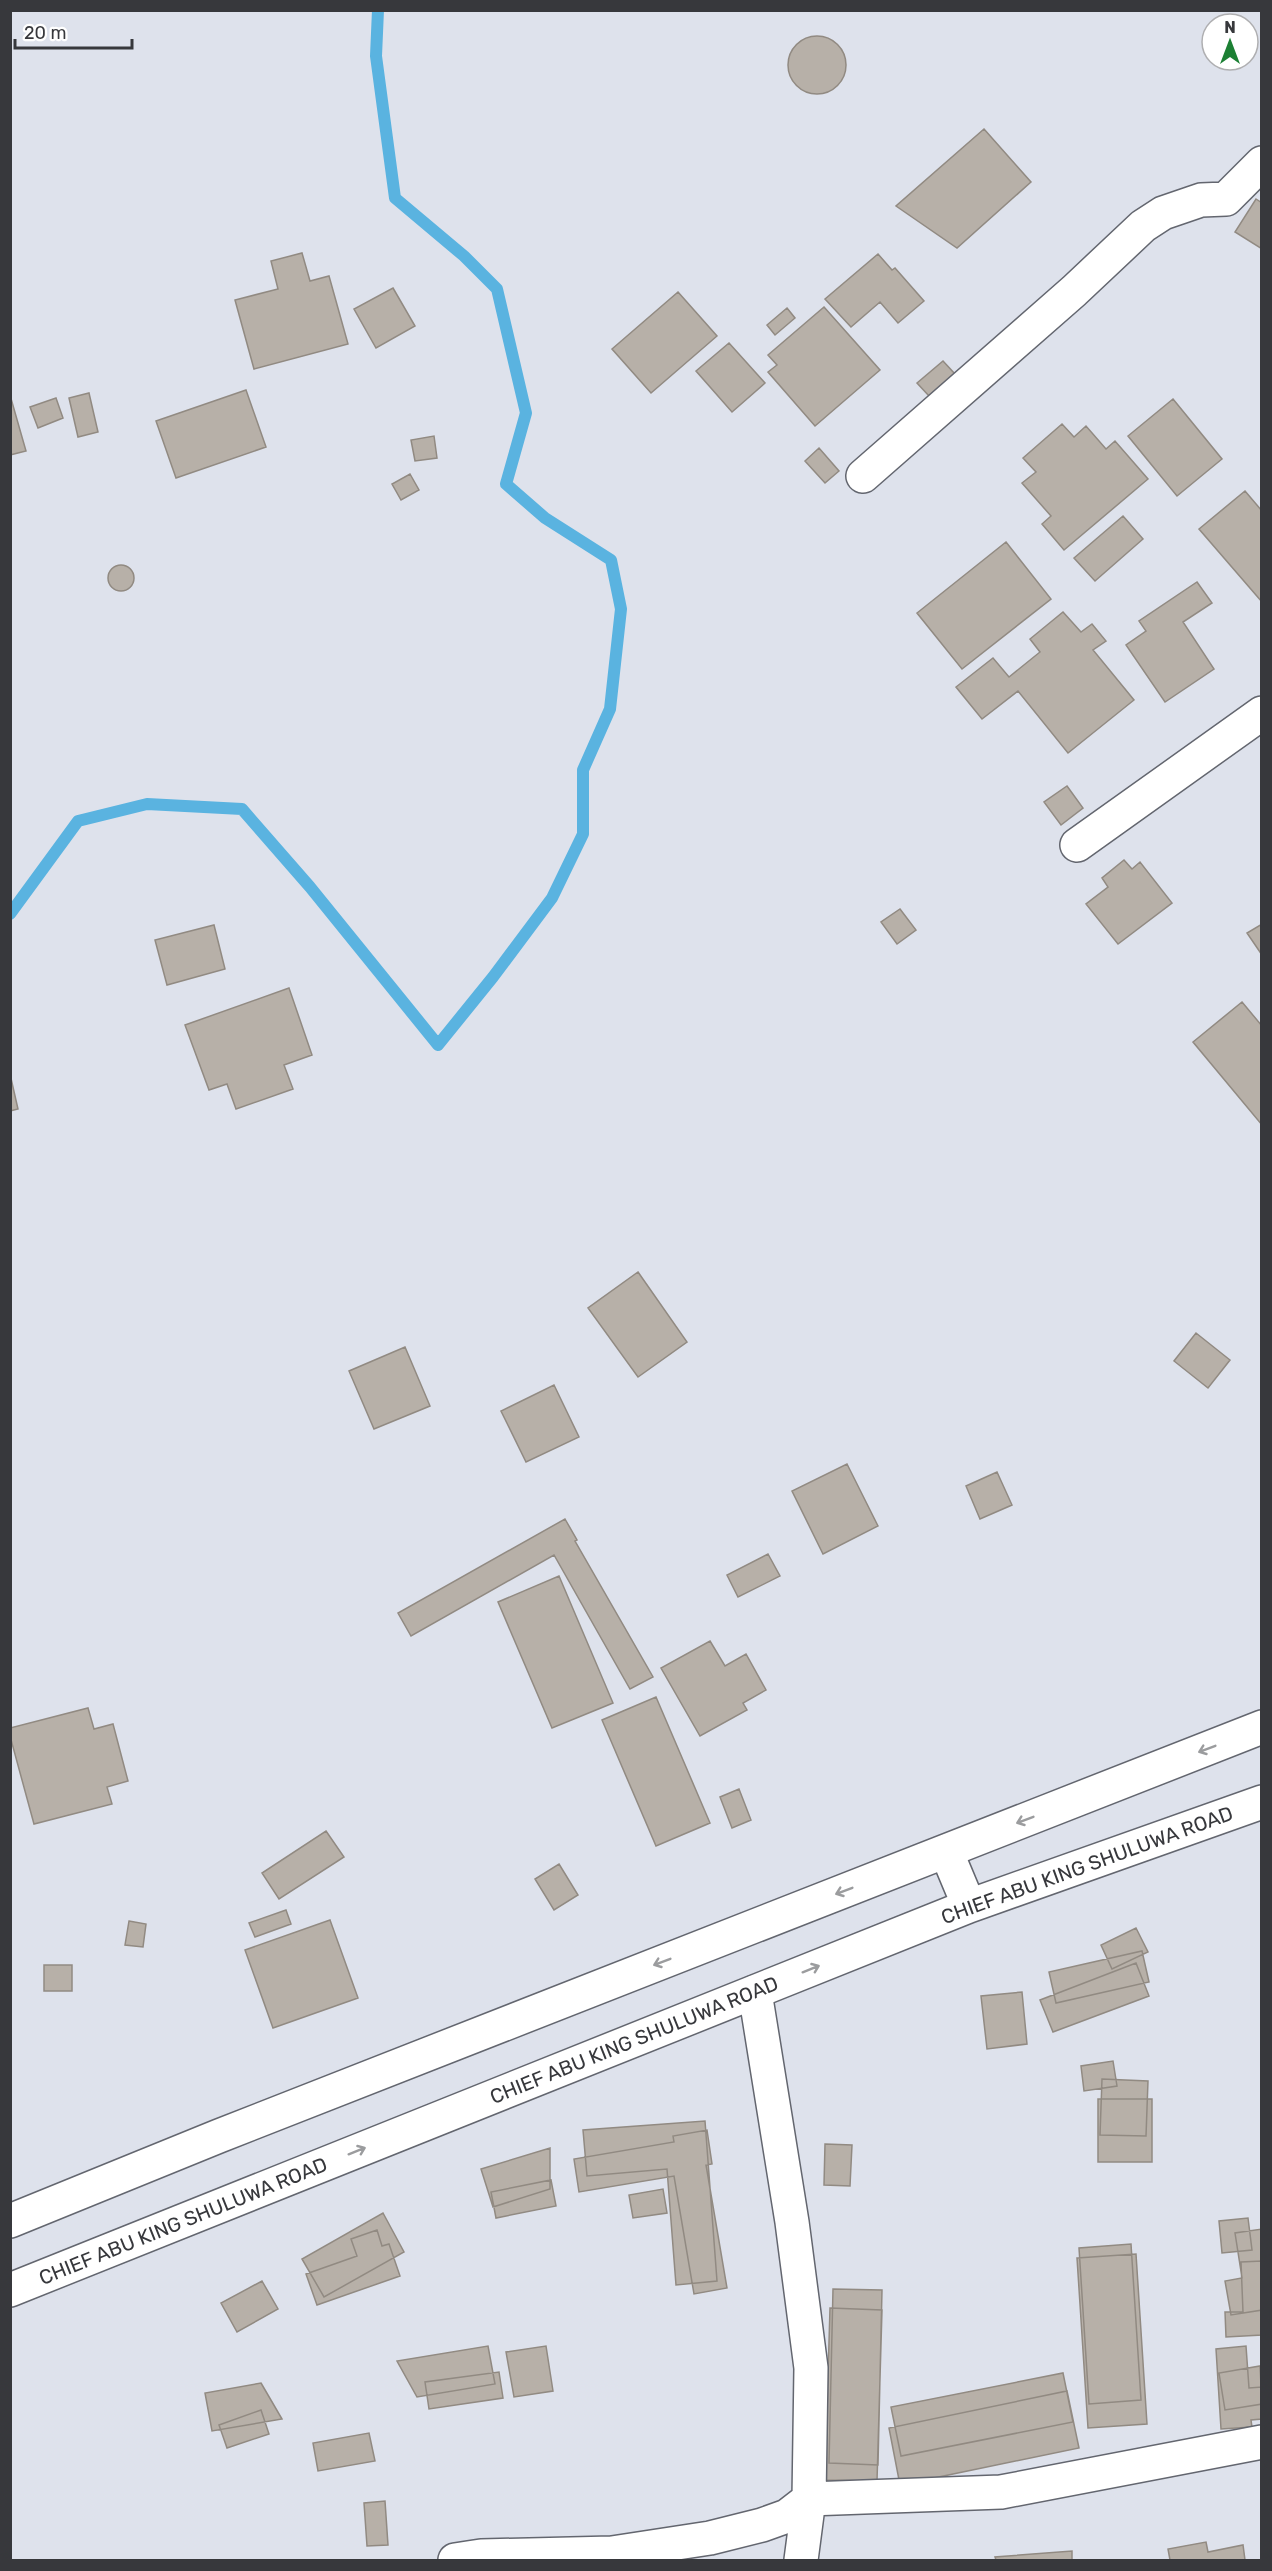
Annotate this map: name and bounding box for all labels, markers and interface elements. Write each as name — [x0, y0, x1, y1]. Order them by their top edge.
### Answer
scale bar — [15, 12, 132, 50]
north arrow — [1200, 12, 1260, 72]
text: N — [1224, 18, 1236, 37]
text: 20 m — [24, 22, 66, 44]
one-way arrow — [1198, 1744, 1217, 1755]
street label: CHIEF ABU KING SHULUWA ROAD — [938, 1801, 1236, 1929]
one-way arrow — [1017, 1815, 1035, 1826]
one-way arrow — [835, 1886, 854, 1897]
one-way arrow — [654, 1957, 672, 1968]
one-way arrow — [801, 1963, 820, 1974]
street label: CHIEF ABU KING SHULUWA ROAD — [486, 1971, 782, 2109]
one-way arrow — [347, 2145, 366, 2156]
street label: CHIEF ABU KING SHULUWA ROAD — [35, 2152, 331, 2290]

